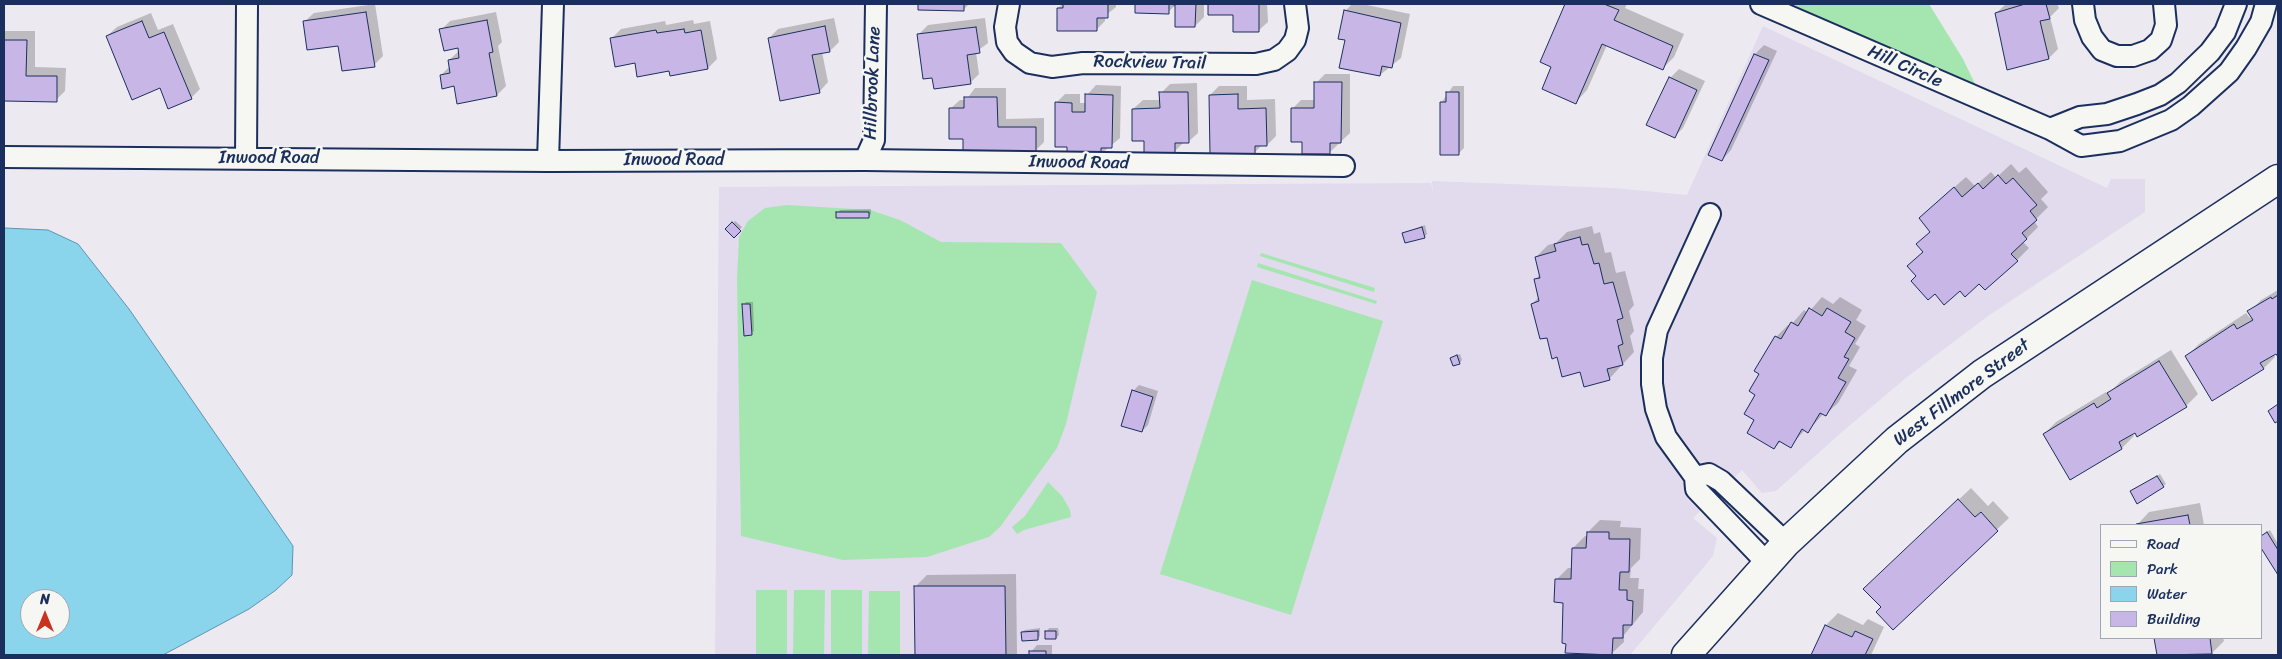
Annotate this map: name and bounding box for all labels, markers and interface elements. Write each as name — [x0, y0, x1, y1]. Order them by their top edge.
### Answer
street label: Hillbrook Lane — [860, 26, 886, 140]
street label: Hill Circle — [1864, 41, 1946, 93]
street label: Rockview Trail — [1093, 51, 1207, 75]
street label: Inwood Road — [219, 147, 319, 169]
street label: Inwood Road — [624, 149, 724, 171]
street label: Inwood Road — [1029, 151, 1129, 175]
street label: West Fillmore Street — [1890, 335, 2034, 451]
legend — [2100, 524, 2262, 639]
text: Road — [2147, 531, 2179, 557]
text: Park — [2147, 556, 2178, 582]
text: Water — [2147, 581, 2187, 607]
text: N — [40, 587, 50, 612]
north arrow — [20, 589, 70, 639]
text: Building — [2147, 606, 2201, 632]

